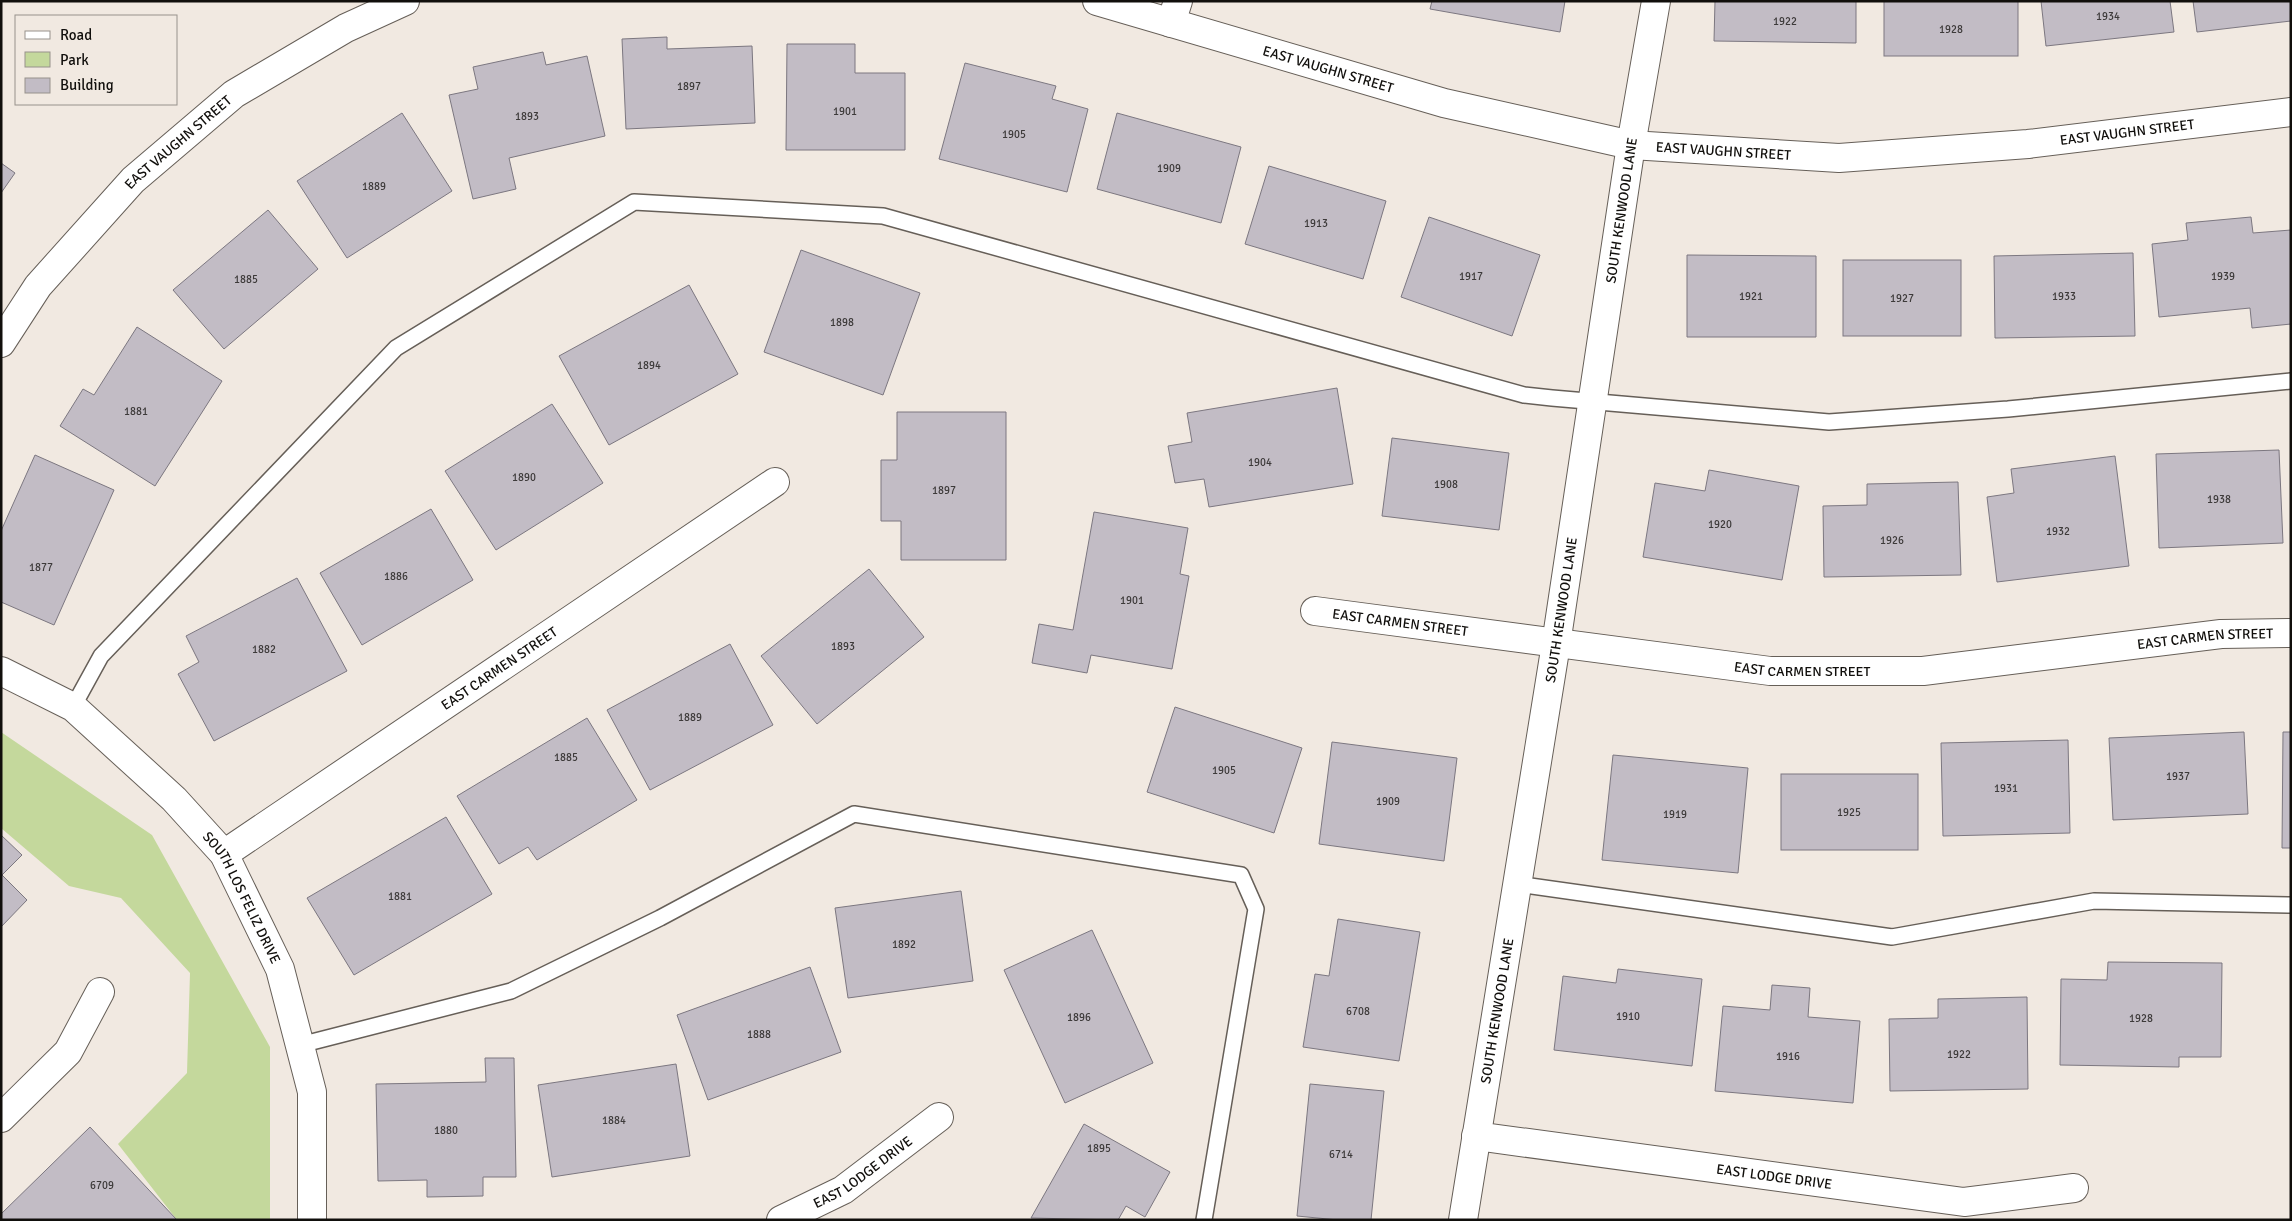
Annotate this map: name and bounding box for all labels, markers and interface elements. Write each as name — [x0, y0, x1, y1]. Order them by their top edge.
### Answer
house number: 1934 — [2096, 10, 2120, 23]
legend — [15, 15, 178, 105]
house number: 1922 — [1773, 15, 1797, 28]
house number: 1928 — [1939, 23, 1963, 36]
text: Road — [60, 26, 92, 44]
street label: EAST VAUGHN STREET — [1261, 42, 1396, 97]
text: Park — [60, 51, 89, 69]
text: Building — [60, 76, 114, 94]
house number: 1897 — [677, 80, 701, 93]
street label: EAST VAUGHN STREET — [121, 92, 235, 193]
house number: 1901 — [833, 105, 857, 118]
house number: 1893 — [515, 110, 539, 123]
street label: EAST VAUGHN STREET — [2059, 116, 2195, 149]
house number: 1905 — [1002, 128, 1026, 141]
street label: SOUTH KENWOOD LANE — [1602, 136, 1641, 284]
street label: EAST VAUGHN STREET — [1655, 139, 1792, 164]
house number: 1909 — [1157, 162, 1181, 175]
house number: 1889 — [362, 180, 386, 193]
house number: 1913 — [1304, 217, 1328, 230]
house number: 1917 — [1459, 270, 1483, 283]
house number: 1939 — [2211, 270, 2235, 283]
house number: 1885 — [234, 273, 258, 286]
house number: 1921 — [1739, 290, 1763, 303]
house number: 1933 — [2052, 290, 2076, 303]
house number: 1927 — [1890, 292, 1914, 305]
house number: 1898 — [830, 316, 854, 329]
house number: 1894 — [637, 359, 661, 372]
house number: 1881 — [124, 405, 148, 418]
house number: 1904 — [1248, 456, 1272, 469]
house number: 1890 — [512, 471, 536, 484]
house number: 1908 — [1434, 478, 1458, 491]
house number: 1897 — [932, 484, 956, 497]
house number: 1938 — [2207, 493, 2231, 506]
house number: 1920 — [1708, 518, 1732, 531]
house number: 1932 — [2046, 525, 2070, 538]
house number: 1926 — [1880, 534, 1904, 547]
street label: SOUTH KENWOOD LANE — [1542, 536, 1581, 684]
house number: 1877 — [29, 561, 53, 574]
house number: 1886 — [384, 570, 408, 583]
house number: 1901 — [1120, 594, 1144, 607]
street label: EAST CARMEN STREET — [1331, 605, 1469, 640]
street label: EAST CARMEN STREET — [438, 623, 561, 714]
street label: EAST CARMEN STREET — [2136, 625, 2273, 653]
house number: 1893 — [831, 640, 855, 653]
house number: 1882 — [252, 643, 276, 656]
street label: EAST CARMEN STREET — [1733, 658, 1871, 680]
house number: 1889 — [678, 711, 702, 724]
house number: 1885 — [554, 751, 578, 764]
house number: 1905 — [1212, 764, 1236, 777]
house number: 1937 — [2166, 770, 2190, 783]
house number: 1931 — [1994, 782, 2018, 795]
house number: 1909 — [1376, 795, 1400, 808]
house number: 1925 — [1837, 806, 1861, 819]
house number: 1919 — [1663, 808, 1687, 821]
street label: SOUTH LOS FELIZ DRIVE — [199, 828, 284, 966]
house number: 1881 — [388, 890, 412, 903]
street label: SOUTH KENWOOD LANE — [1477, 937, 1517, 1085]
house number: 1892 — [892, 938, 916, 951]
house number: 6708 — [1346, 1005, 1370, 1018]
house number: 1910 — [1616, 1010, 1640, 1023]
house number: 1896 — [1067, 1011, 1091, 1024]
house number: 1928 — [2129, 1012, 2153, 1025]
house number: 1888 — [747, 1028, 771, 1041]
house number: 1922 — [1947, 1048, 1971, 1061]
house number: 1916 — [1776, 1050, 1800, 1063]
house number: 1884 — [602, 1114, 626, 1127]
house number: 1880 — [434, 1124, 458, 1137]
street label: EAST LODGE DRIVE — [810, 1132, 916, 1212]
house number: 1895 — [1087, 1142, 1111, 1155]
house number: 6714 — [1329, 1148, 1353, 1161]
street label: EAST LODGE DRIVE — [1715, 1161, 1833, 1193]
house number: 6709 — [90, 1179, 114, 1192]

